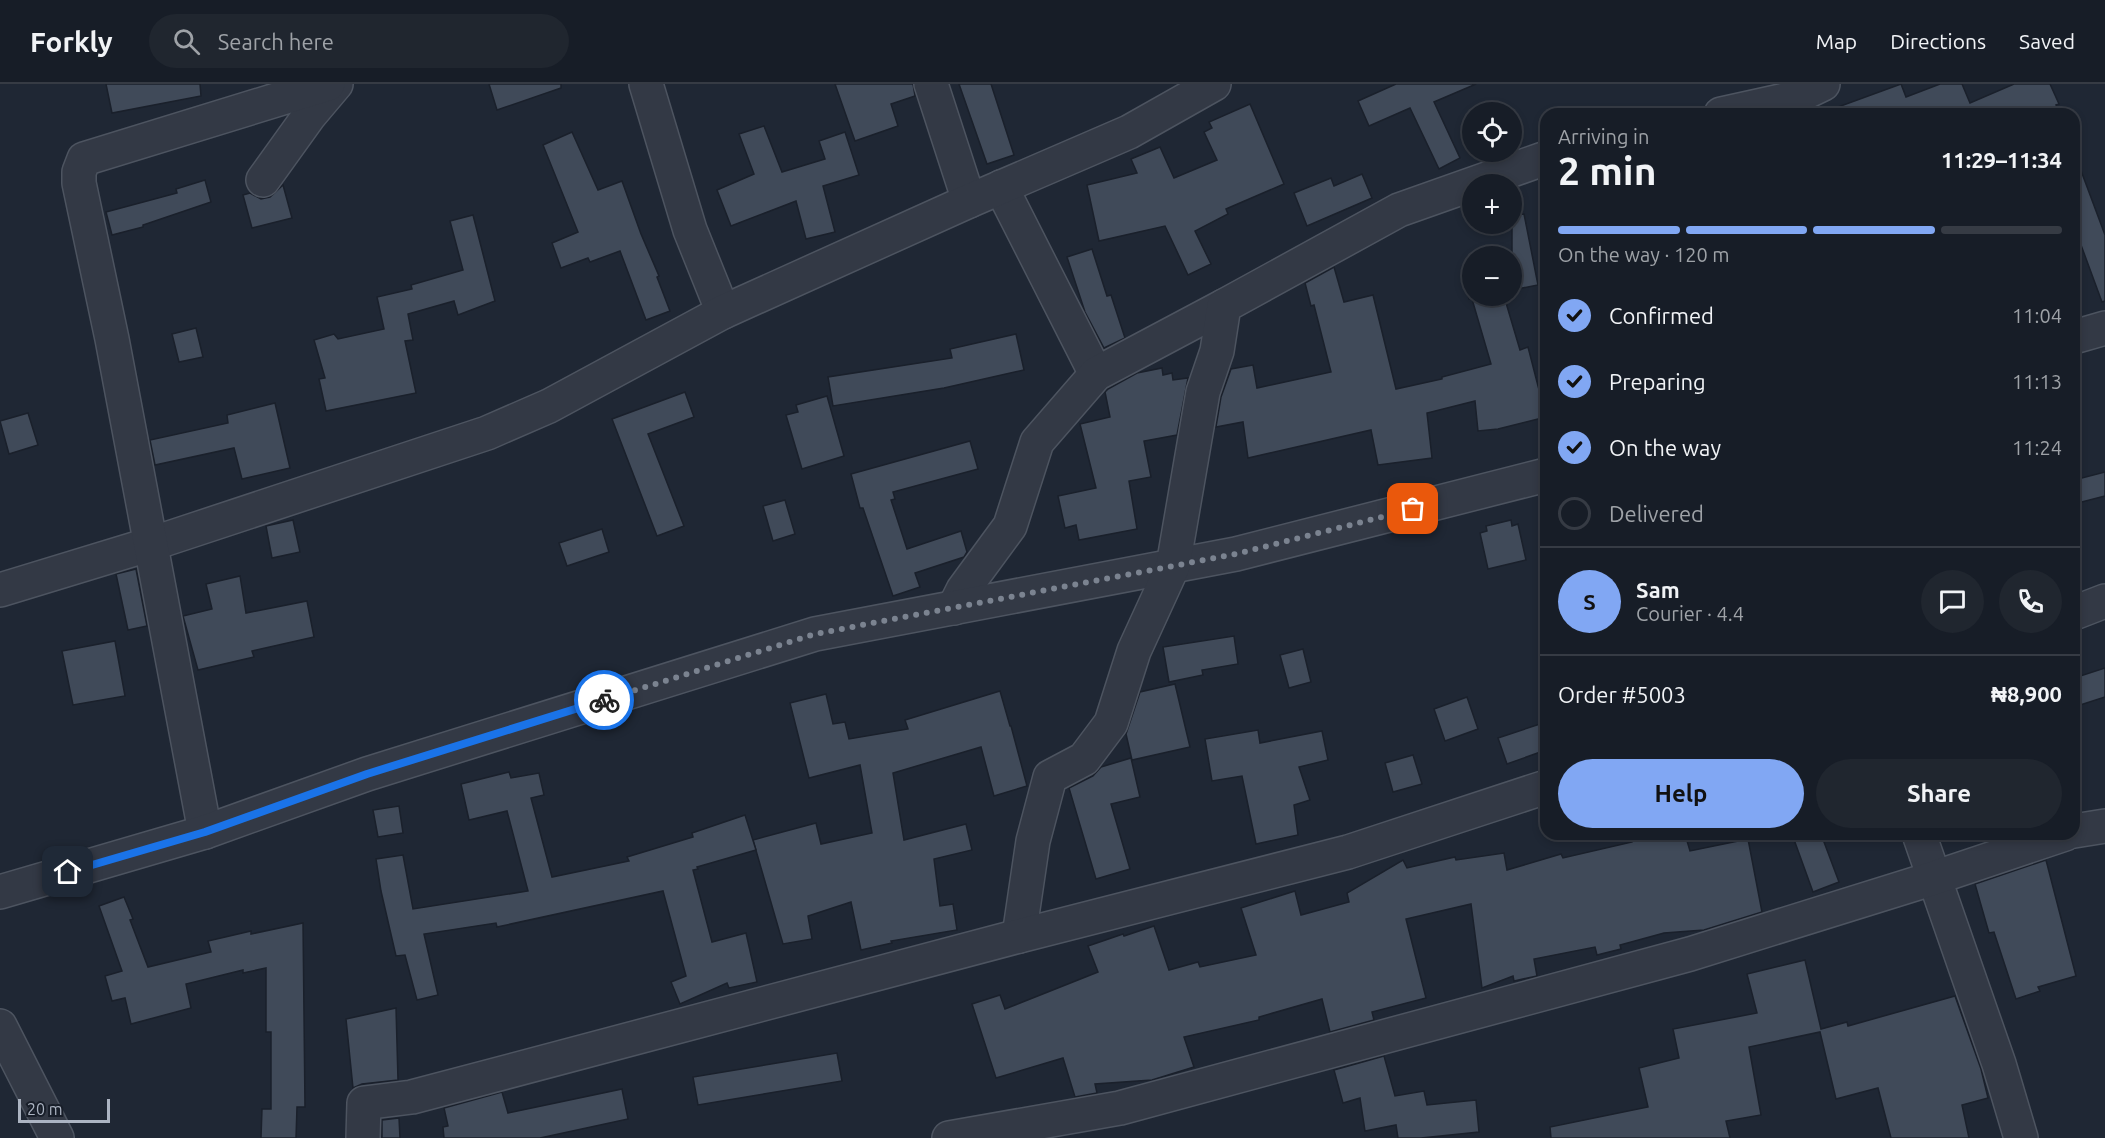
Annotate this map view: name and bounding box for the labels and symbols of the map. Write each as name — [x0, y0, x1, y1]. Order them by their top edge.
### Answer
pin — [1387, 483, 1438, 534]
courier — [574, 670, 634, 730]
pin — [42, 846, 93, 897]
scale bar — [18, 1096, 110, 1124]

